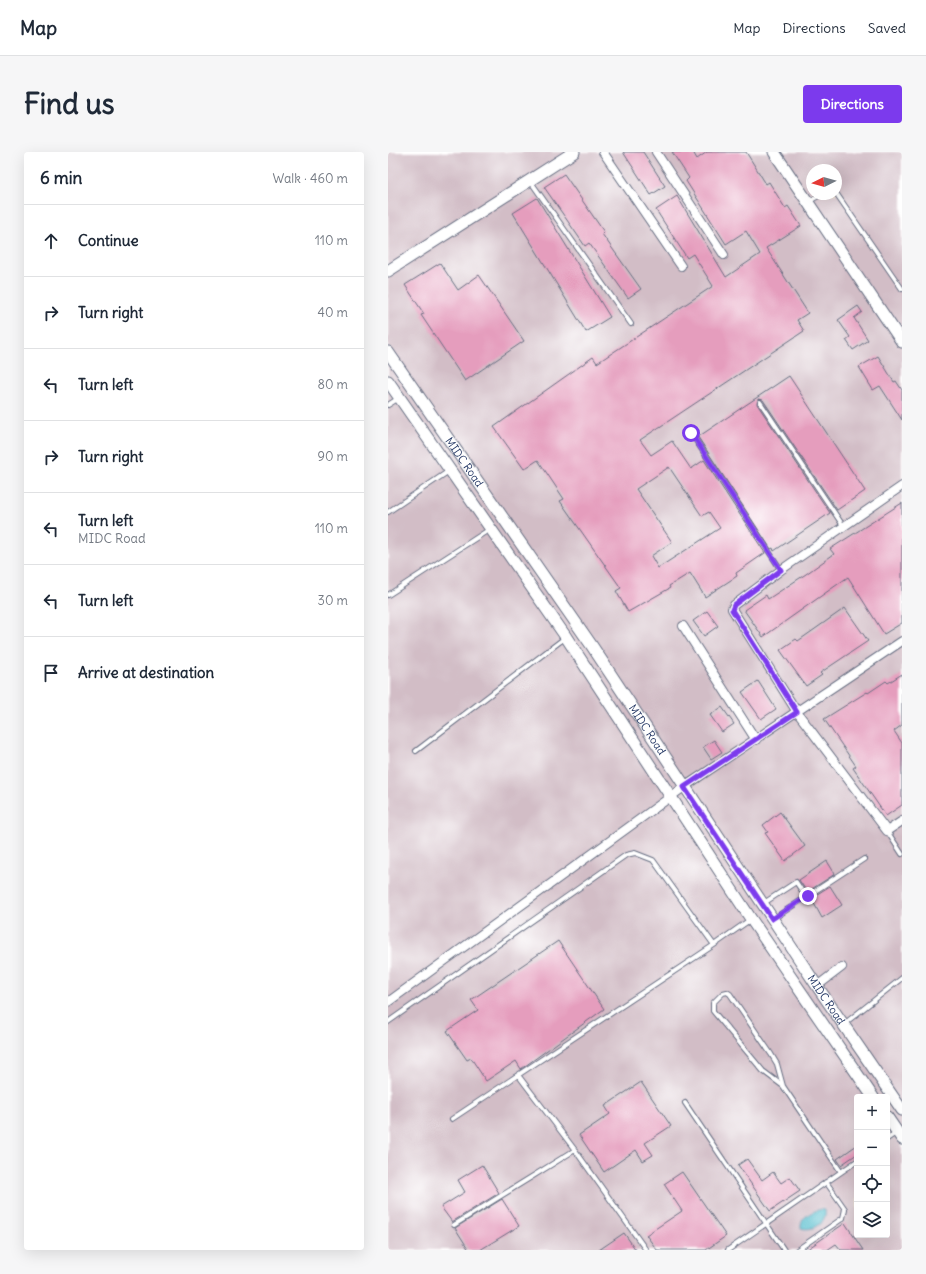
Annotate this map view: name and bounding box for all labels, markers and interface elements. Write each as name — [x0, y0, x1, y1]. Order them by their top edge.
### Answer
text: Map — [20, 16, 57, 40]
text: Map — [733, 19, 760, 37]
text: Directions — [782, 19, 846, 37]
text: Saved — [868, 19, 906, 37]
button: Directions — [803, 85, 902, 123]
text: Find us — [24, 86, 115, 122]
north arrow — [806, 164, 842, 200]
text: 6 min — [40, 167, 82, 189]
text: Walk · 460 m — [273, 170, 348, 187]
icon: ahead — [40, 230, 62, 252]
text: Continue — [78, 231, 139, 250]
text: 110 m — [315, 232, 348, 249]
icon: right — [40, 302, 62, 324]
text: Turn right — [78, 303, 143, 322]
text: 40 m — [317, 304, 348, 321]
icon: left — [40, 374, 62, 396]
text: Turn left — [78, 375, 133, 394]
text: 80 m — [317, 376, 348, 393]
route start — [682, 424, 700, 442]
street label: MIDC Road — [442, 435, 487, 490]
icon: right — [40, 446, 62, 468]
text: Turn right — [78, 447, 143, 466]
text: 90 m — [317, 448, 348, 465]
text: Turn left — [78, 511, 133, 530]
icon: left — [40, 518, 62, 540]
text: 110 m — [315, 520, 348, 537]
text: MIDC Road — [78, 530, 146, 547]
icon: left — [40, 590, 62, 612]
text: Turn left — [78, 591, 133, 610]
text: 30 m — [318, 592, 348, 609]
icon: arrive — [40, 662, 62, 684]
text: Arrive at destination — [78, 663, 214, 682]
street label: MIDC Road — [626, 702, 669, 758]
route end — [799, 887, 817, 905]
street label: MIDC Road — [804, 972, 849, 1028]
map controls — [854, 1094, 890, 1238]
button: + — [854, 1094, 890, 1130]
button: − — [854, 1130, 890, 1166]
button: locate — [854, 1166, 890, 1202]
button: layers — [854, 1202, 890, 1238]

